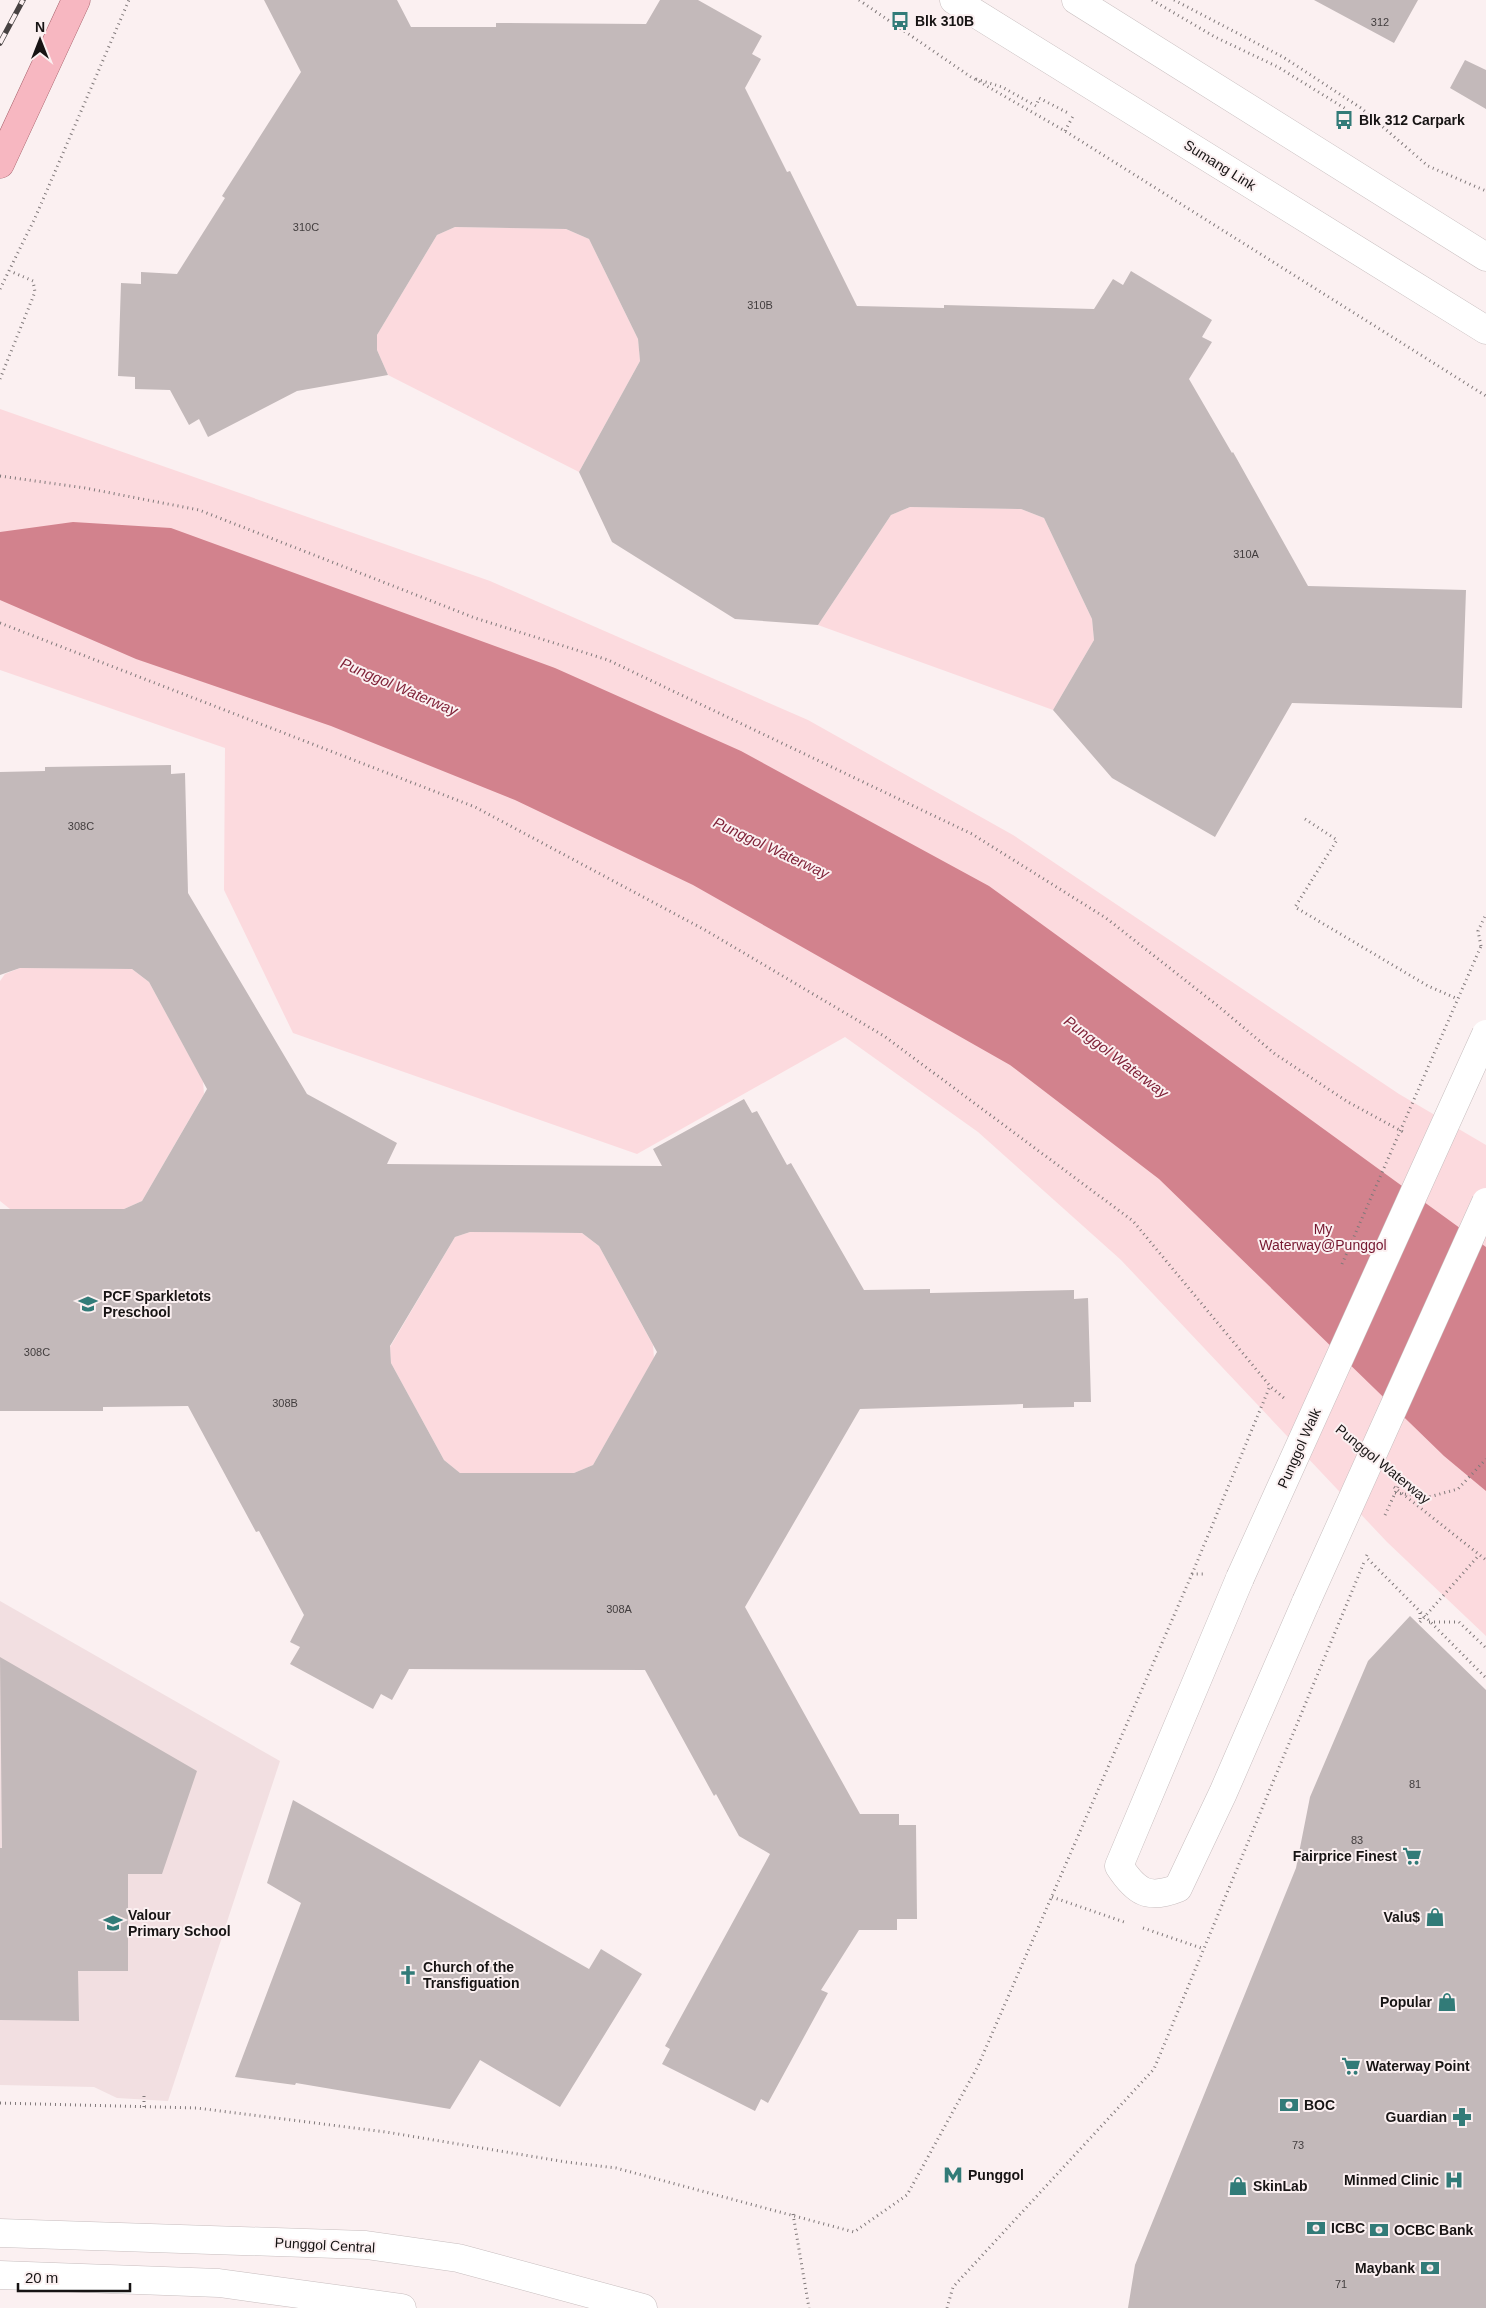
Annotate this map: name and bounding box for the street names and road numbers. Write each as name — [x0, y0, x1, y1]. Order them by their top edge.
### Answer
street label: Sumang Link — [1181, 137, 1260, 194]
street label: Punggol Walk — [1274, 1405, 1324, 1490]
street label: Punggol Waterway — [1333, 1421, 1433, 1507]
street label: Punggol Central — [274, 2234, 376, 2256]

